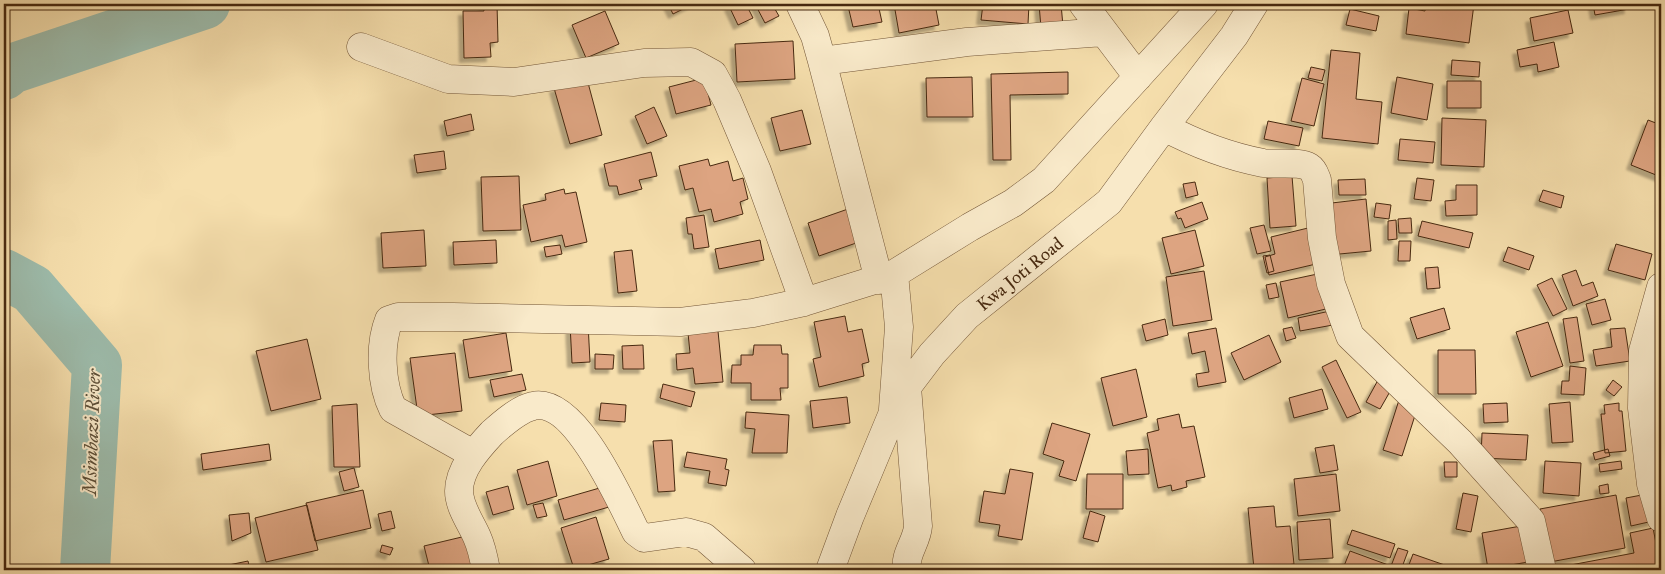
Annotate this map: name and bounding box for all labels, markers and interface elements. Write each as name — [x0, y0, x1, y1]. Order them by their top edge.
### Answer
street label: Kwa Joti Road — [972, 232, 1068, 316]
water label: Msimbazi River — [78, 368, 105, 497]

